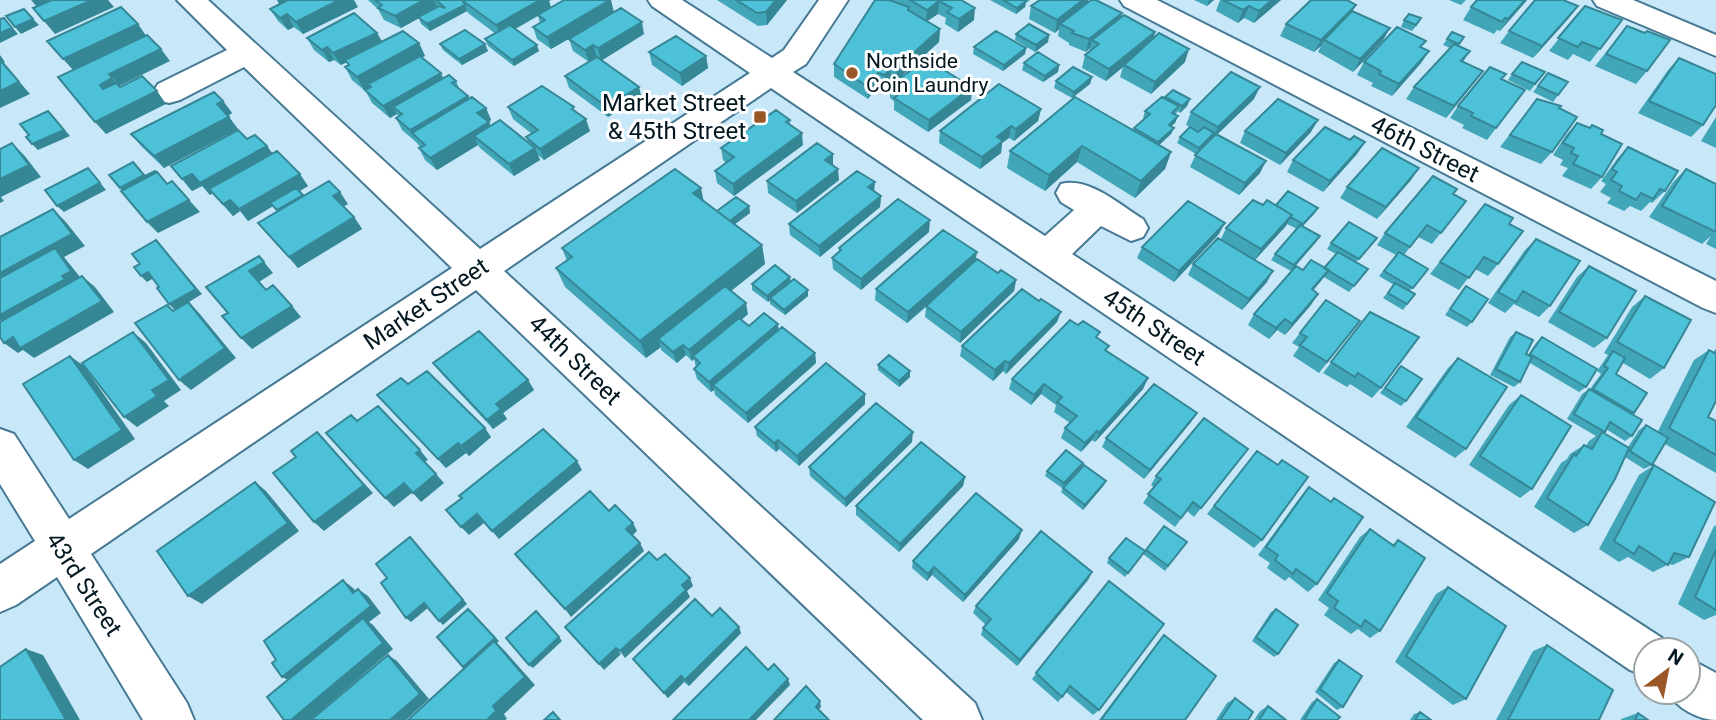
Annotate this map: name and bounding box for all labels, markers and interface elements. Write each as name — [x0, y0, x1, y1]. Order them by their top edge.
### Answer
place label: Northside Coin Laundry — [866, 49, 989, 97]
marker: Northside Coin Laundry — [844, 65, 860, 81]
place label: Market Street & 45th Street — [602, 89, 746, 145]
marker: Market Street & 45th Street — [752, 109, 768, 125]
street label: 46th Street — [1366, 110, 1484, 188]
street label: Market Street — [359, 252, 494, 356]
street label: 45th Street — [1098, 283, 1211, 371]
street label: 44th Street — [523, 309, 627, 411]
street label: 43rd Street — [40, 527, 128, 641]
north arrow — [1632, 636, 1702, 706]
text: N — [1664, 644, 1688, 670]

